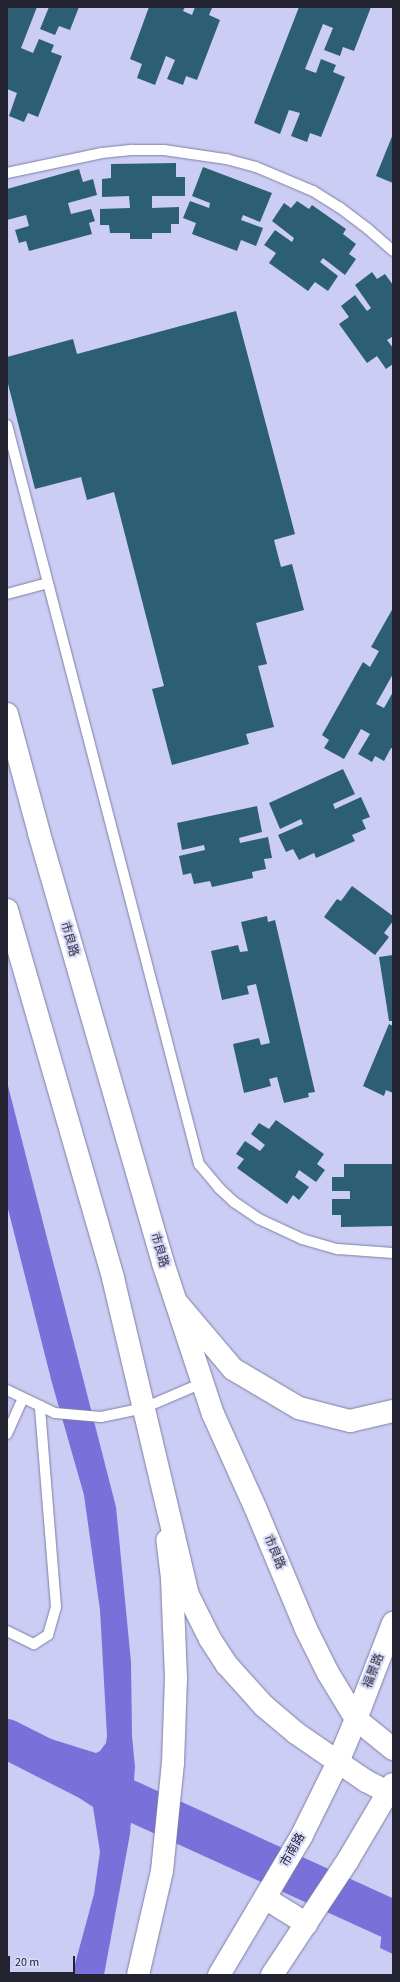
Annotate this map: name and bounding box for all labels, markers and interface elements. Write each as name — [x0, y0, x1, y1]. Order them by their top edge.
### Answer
street label: 市良路 — [57, 920, 81, 958]
street label: 市良路 — [147, 1231, 171, 1269]
street label: 市良路 — [260, 1533, 288, 1571]
street label: 福景路 — [361, 1652, 387, 1690]
street label: 市南路 — [278, 1831, 308, 1869]
scale bar — [10, 1948, 77, 1974]
text: 20 m — [15, 1954, 39, 1971]

